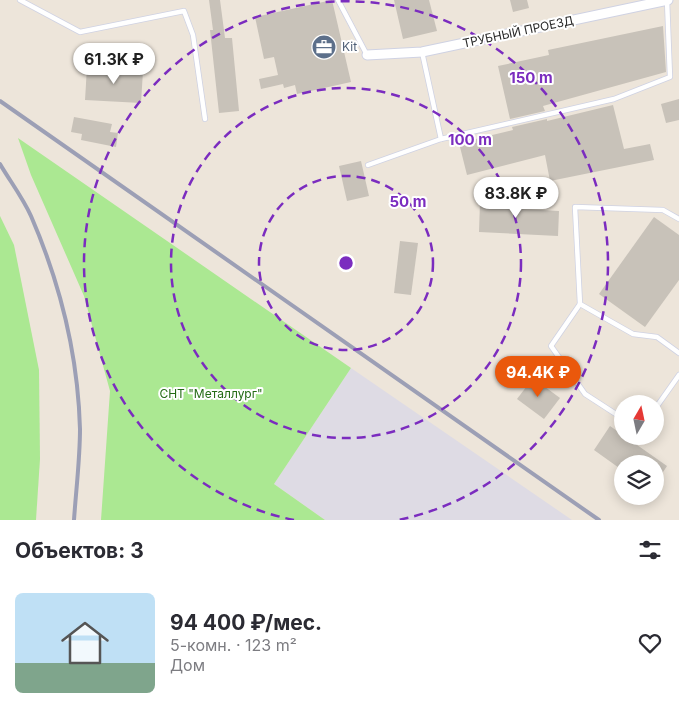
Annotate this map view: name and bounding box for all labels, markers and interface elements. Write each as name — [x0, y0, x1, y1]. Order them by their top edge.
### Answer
street label: ТРУБНЫЙ ПРОЕЗД — [461, 12, 575, 51]
office icon: Kit — [311, 34, 337, 60]
place label: Kit — [342, 39, 357, 54]
pin: 61.3K ₽ — [68, 42, 160, 85]
text: 61.3K ₽ — [84, 49, 144, 69]
text: 150 m — [509, 68, 553, 87]
text: 100 m — [448, 130, 492, 149]
pin: 83.8K ₽ — [470, 176, 562, 219]
text: 83.8K ₽ — [485, 183, 547, 203]
text: 50 m — [390, 192, 426, 211]
centre of rings — [337, 254, 355, 272]
pin: 94.4K ₽ — [492, 356, 584, 398]
text: 94.4K ₽ — [506, 362, 570, 382]
park label: СНТ "Металлург" — [159, 386, 263, 401]
north arrow — [614, 395, 664, 445]
map controls — [614, 395, 664, 505]
button: layers — [614, 455, 664, 505]
icon: filters — [636, 536, 664, 564]
text: Объектов: 3 — [15, 538, 144, 563]
text: 94 400 ₽/мес. — [170, 610, 322, 635]
icon: home — [55, 613, 115, 673]
icon: heart — [636, 629, 664, 657]
text: 5-комн. · 123 m² — [170, 635, 297, 655]
text: Дом — [170, 655, 205, 675]

